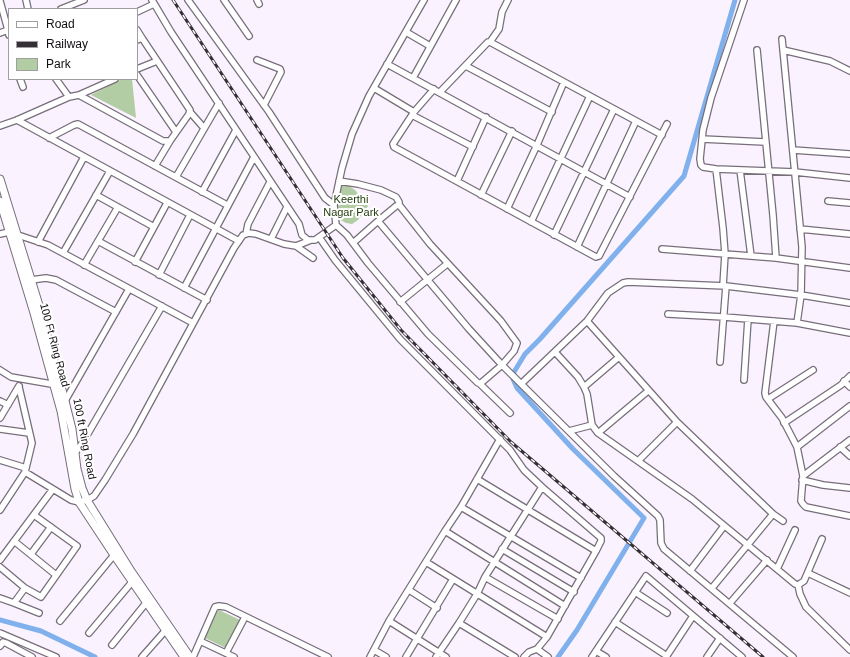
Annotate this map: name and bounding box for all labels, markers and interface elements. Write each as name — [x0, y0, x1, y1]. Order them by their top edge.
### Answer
legend — [8, 8, 138, 80]
text: Road — [46, 17, 75, 31]
text: Railway — [46, 37, 88, 51]
text: Park — [46, 57, 71, 71]
park label: Keerthi Nagar Park — [323, 193, 379, 219]
street label: 100 Ft Ring Road — [36, 302, 72, 388]
street label: 100 ft Ring Road — [70, 397, 98, 481]

